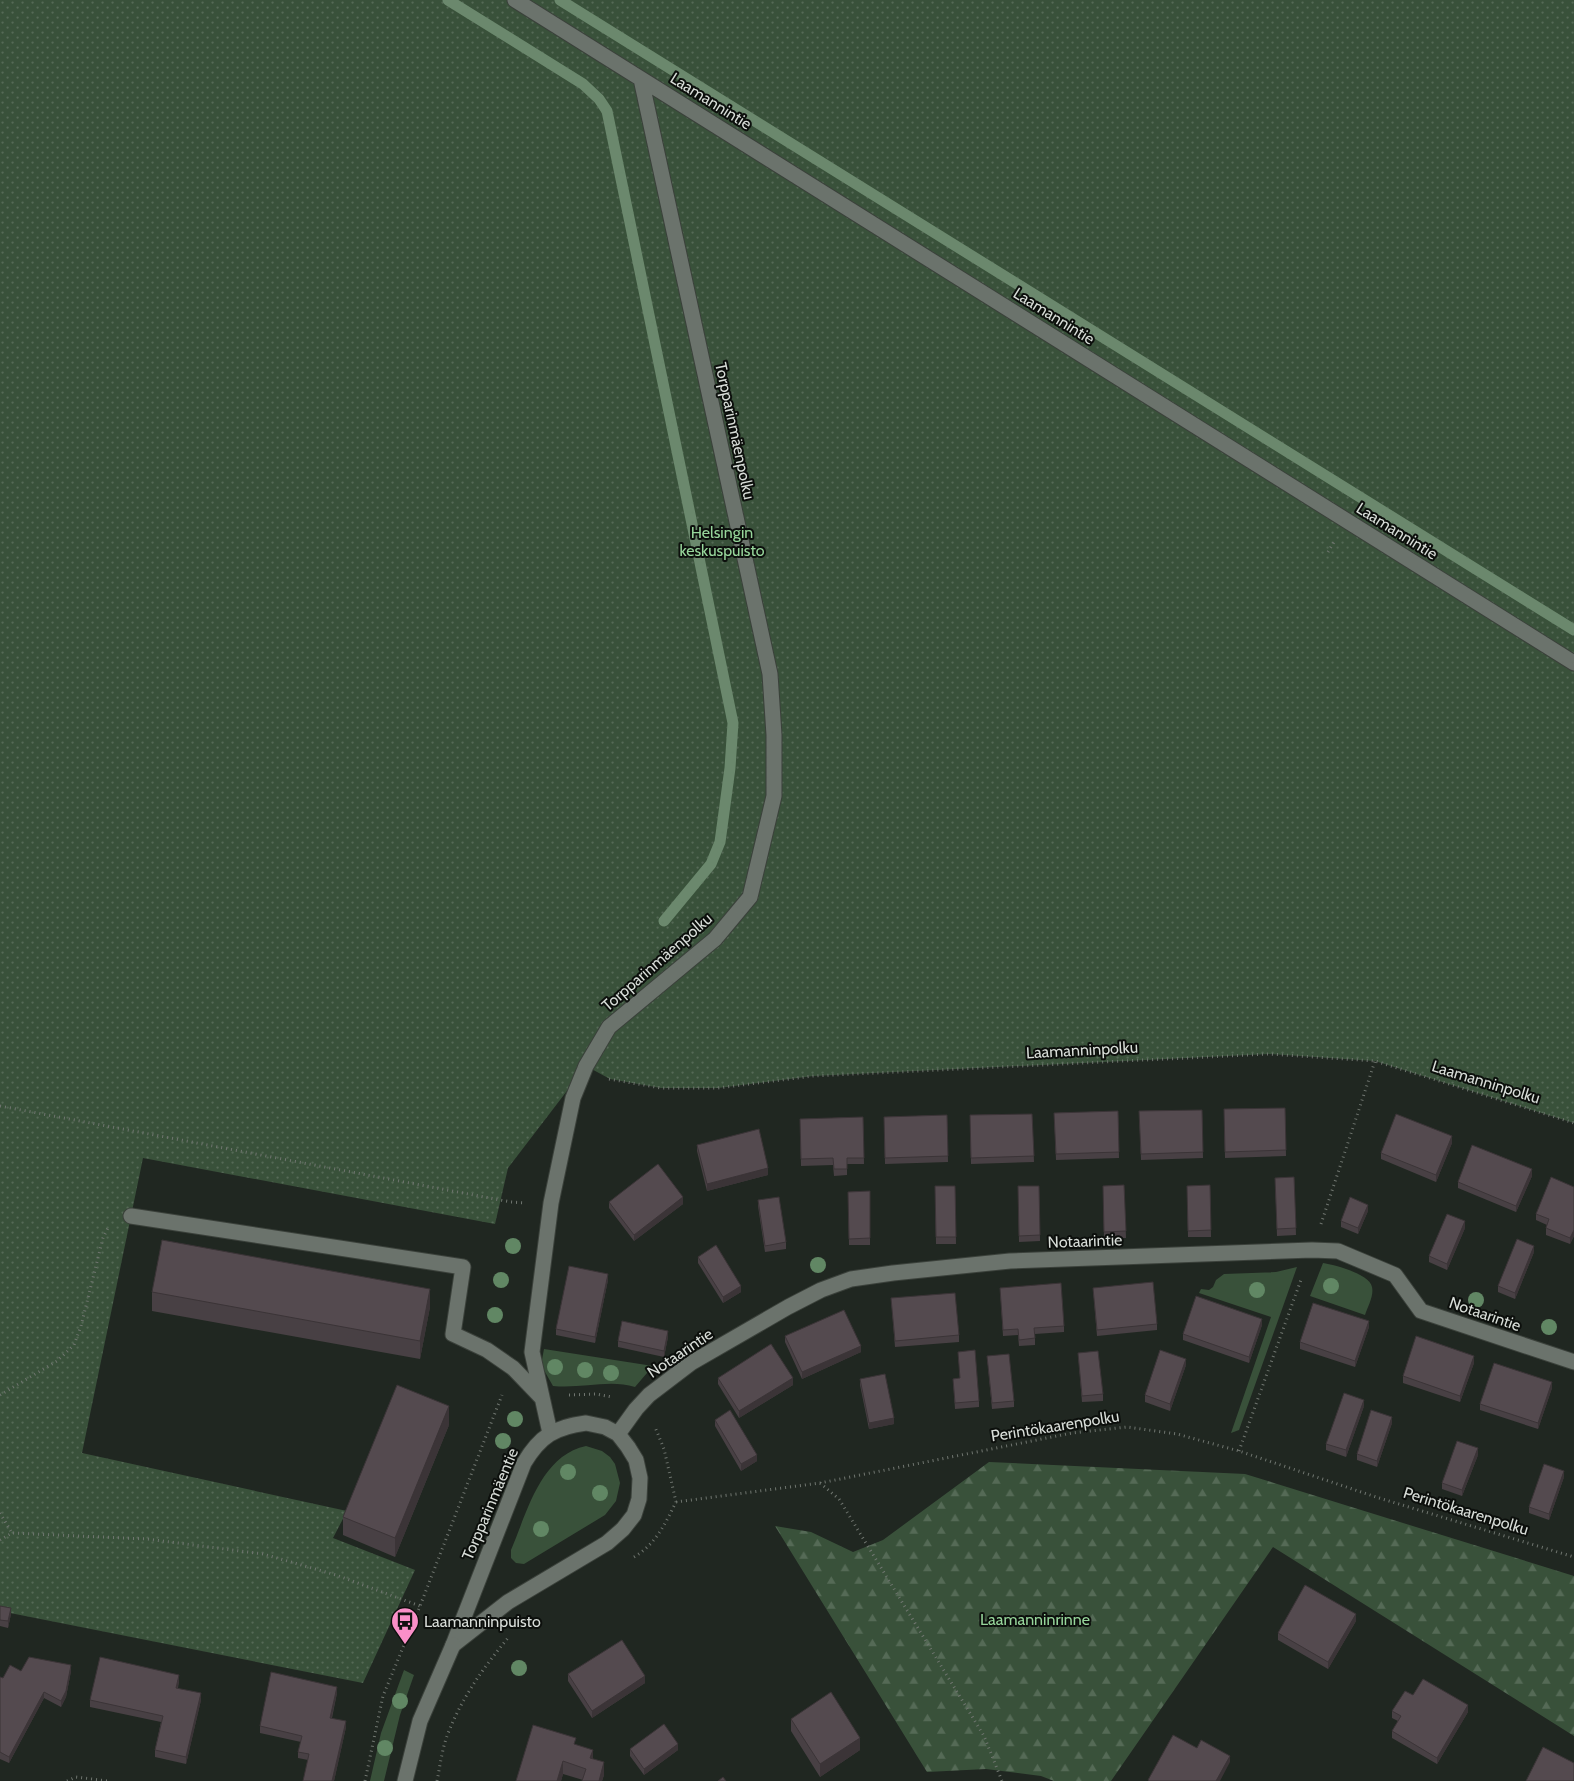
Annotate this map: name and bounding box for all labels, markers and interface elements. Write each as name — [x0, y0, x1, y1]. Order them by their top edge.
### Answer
street label: Laamannintie — [667, 69, 755, 133]
street label: Laamannintie — [1010, 284, 1098, 348]
street label: Torpparinmäenpolku — [711, 361, 759, 501]
street label: Laamannintie — [1353, 499, 1441, 563]
park label: Helsingin keskuspuisto — [679, 523, 765, 560]
street label: Torpparinmäenpolku — [598, 909, 716, 1015]
street label: Laamanninpolku — [1025, 1038, 1139, 1062]
street label: Laamanninpolku — [1429, 1056, 1543, 1108]
street label: Notaarintie — [1047, 1230, 1123, 1252]
street label: Notaarintie — [1447, 1293, 1523, 1335]
street label: Notaarintie — [644, 1324, 716, 1382]
street label: Perintökaarenpolku — [989, 1406, 1121, 1446]
street label: Torpparinmäentie — [458, 1445, 522, 1563]
street label: Perintökaarenpolku — [1401, 1483, 1531, 1539]
bus stop icon: Laamanninpuisto — [390, 1606, 420, 1645]
park label: Laamanninrinne — [980, 1610, 1090, 1629]
place label: Laamanninpuisto — [424, 1612, 541, 1631]

